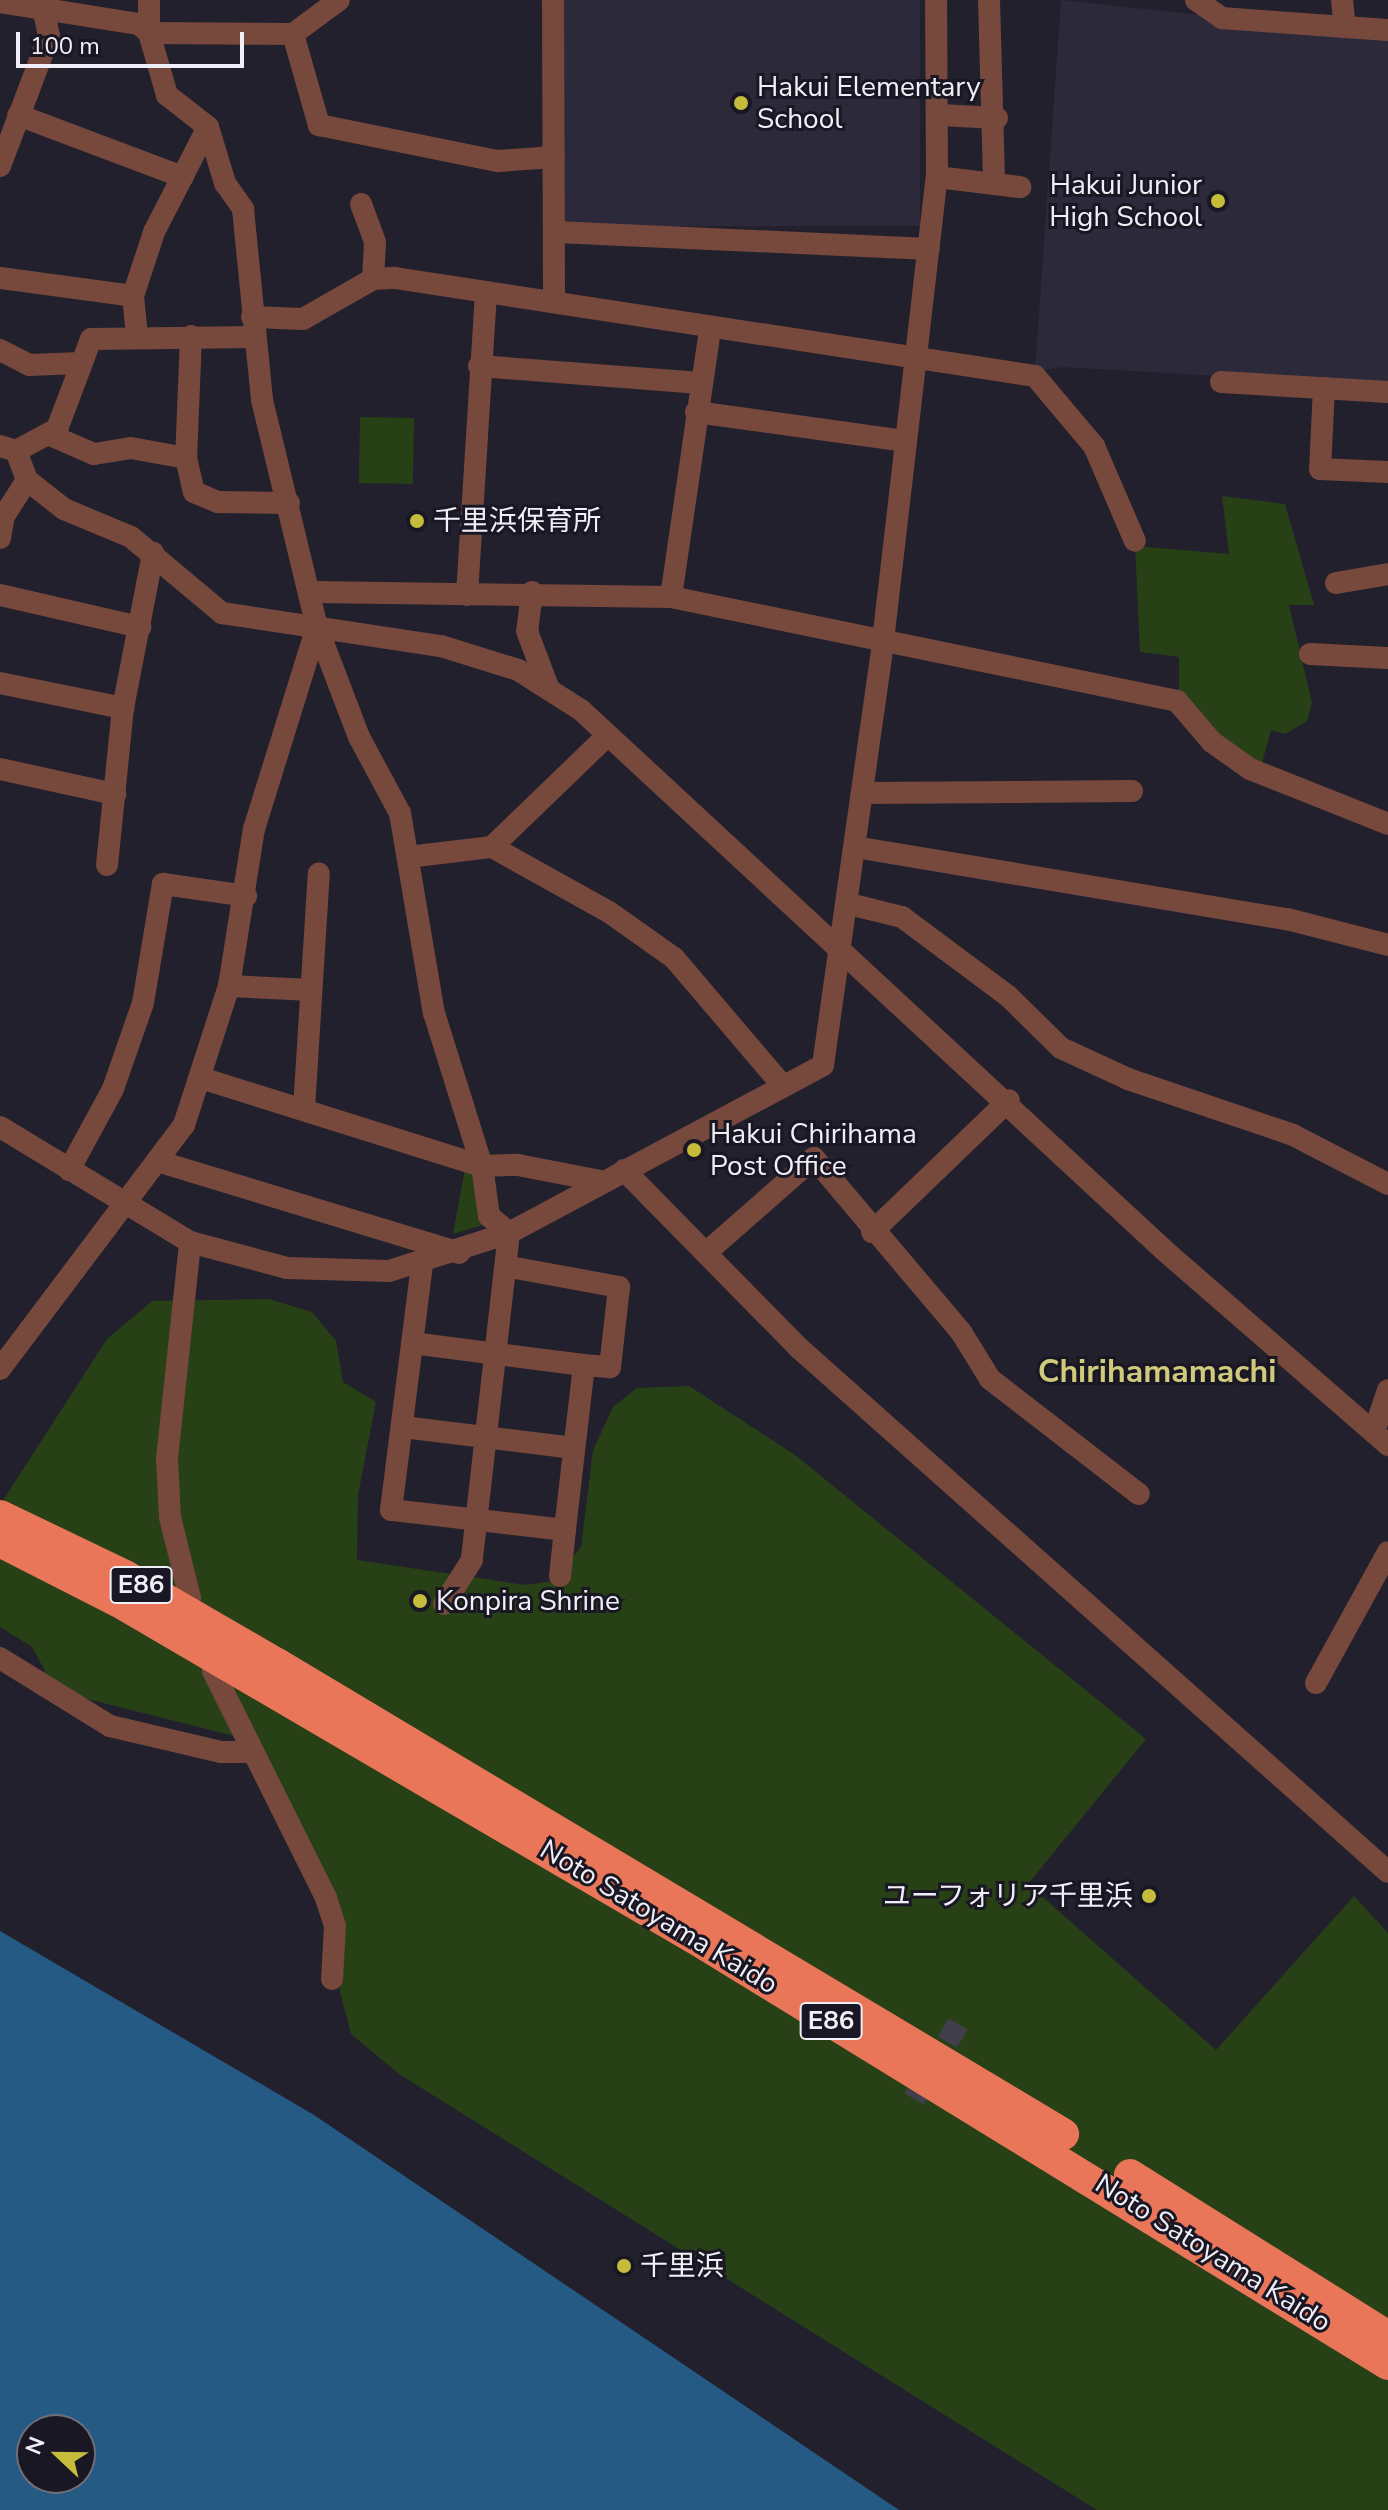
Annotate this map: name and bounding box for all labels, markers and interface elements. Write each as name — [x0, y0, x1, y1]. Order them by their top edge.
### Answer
scale bar — [20, 16, 248, 66]
text: 100 m — [30, 30, 100, 62]
place label: Hakui Elementary School — [757, 70, 981, 136]
marker: Hakui Elementary School — [732, 94, 750, 112]
place label: Hakui Junior High School — [1049, 168, 1202, 234]
marker: Hakui Junior High School — [1209, 192, 1227, 210]
place label: 千里浜保育所 — [433, 504, 601, 538]
marker: 千里浜保育所 — [408, 512, 426, 530]
place label: Hakui Chirihama Post Office — [710, 1117, 917, 1183]
marker: Hakui Chirihama Post Office — [685, 1141, 703, 1159]
district label: Chirihamamachi — [1038, 1353, 1276, 1391]
road number: E86 — [109, 1563, 173, 1607]
place label: Konpira Shrine — [436, 1584, 620, 1618]
marker: Konpira Shrine — [411, 1592, 429, 1610]
street label: Noto Satoyama Kaido — [534, 1833, 784, 2001]
place label: ユーフォリア千里浜 — [881, 1879, 1133, 1913]
marker: ユーフォリア千里浜 — [1140, 1887, 1158, 1905]
road number: E86 — [799, 1999, 863, 2043]
street label: Noto Satoyama Kaido — [1089, 2167, 1337, 2339]
place label: 千里浜 — [640, 2249, 724, 2283]
marker: 千里浜 — [615, 2257, 633, 2275]
north arrow — [16, 2414, 96, 2494]
text: N — [19, 2433, 53, 2459]

